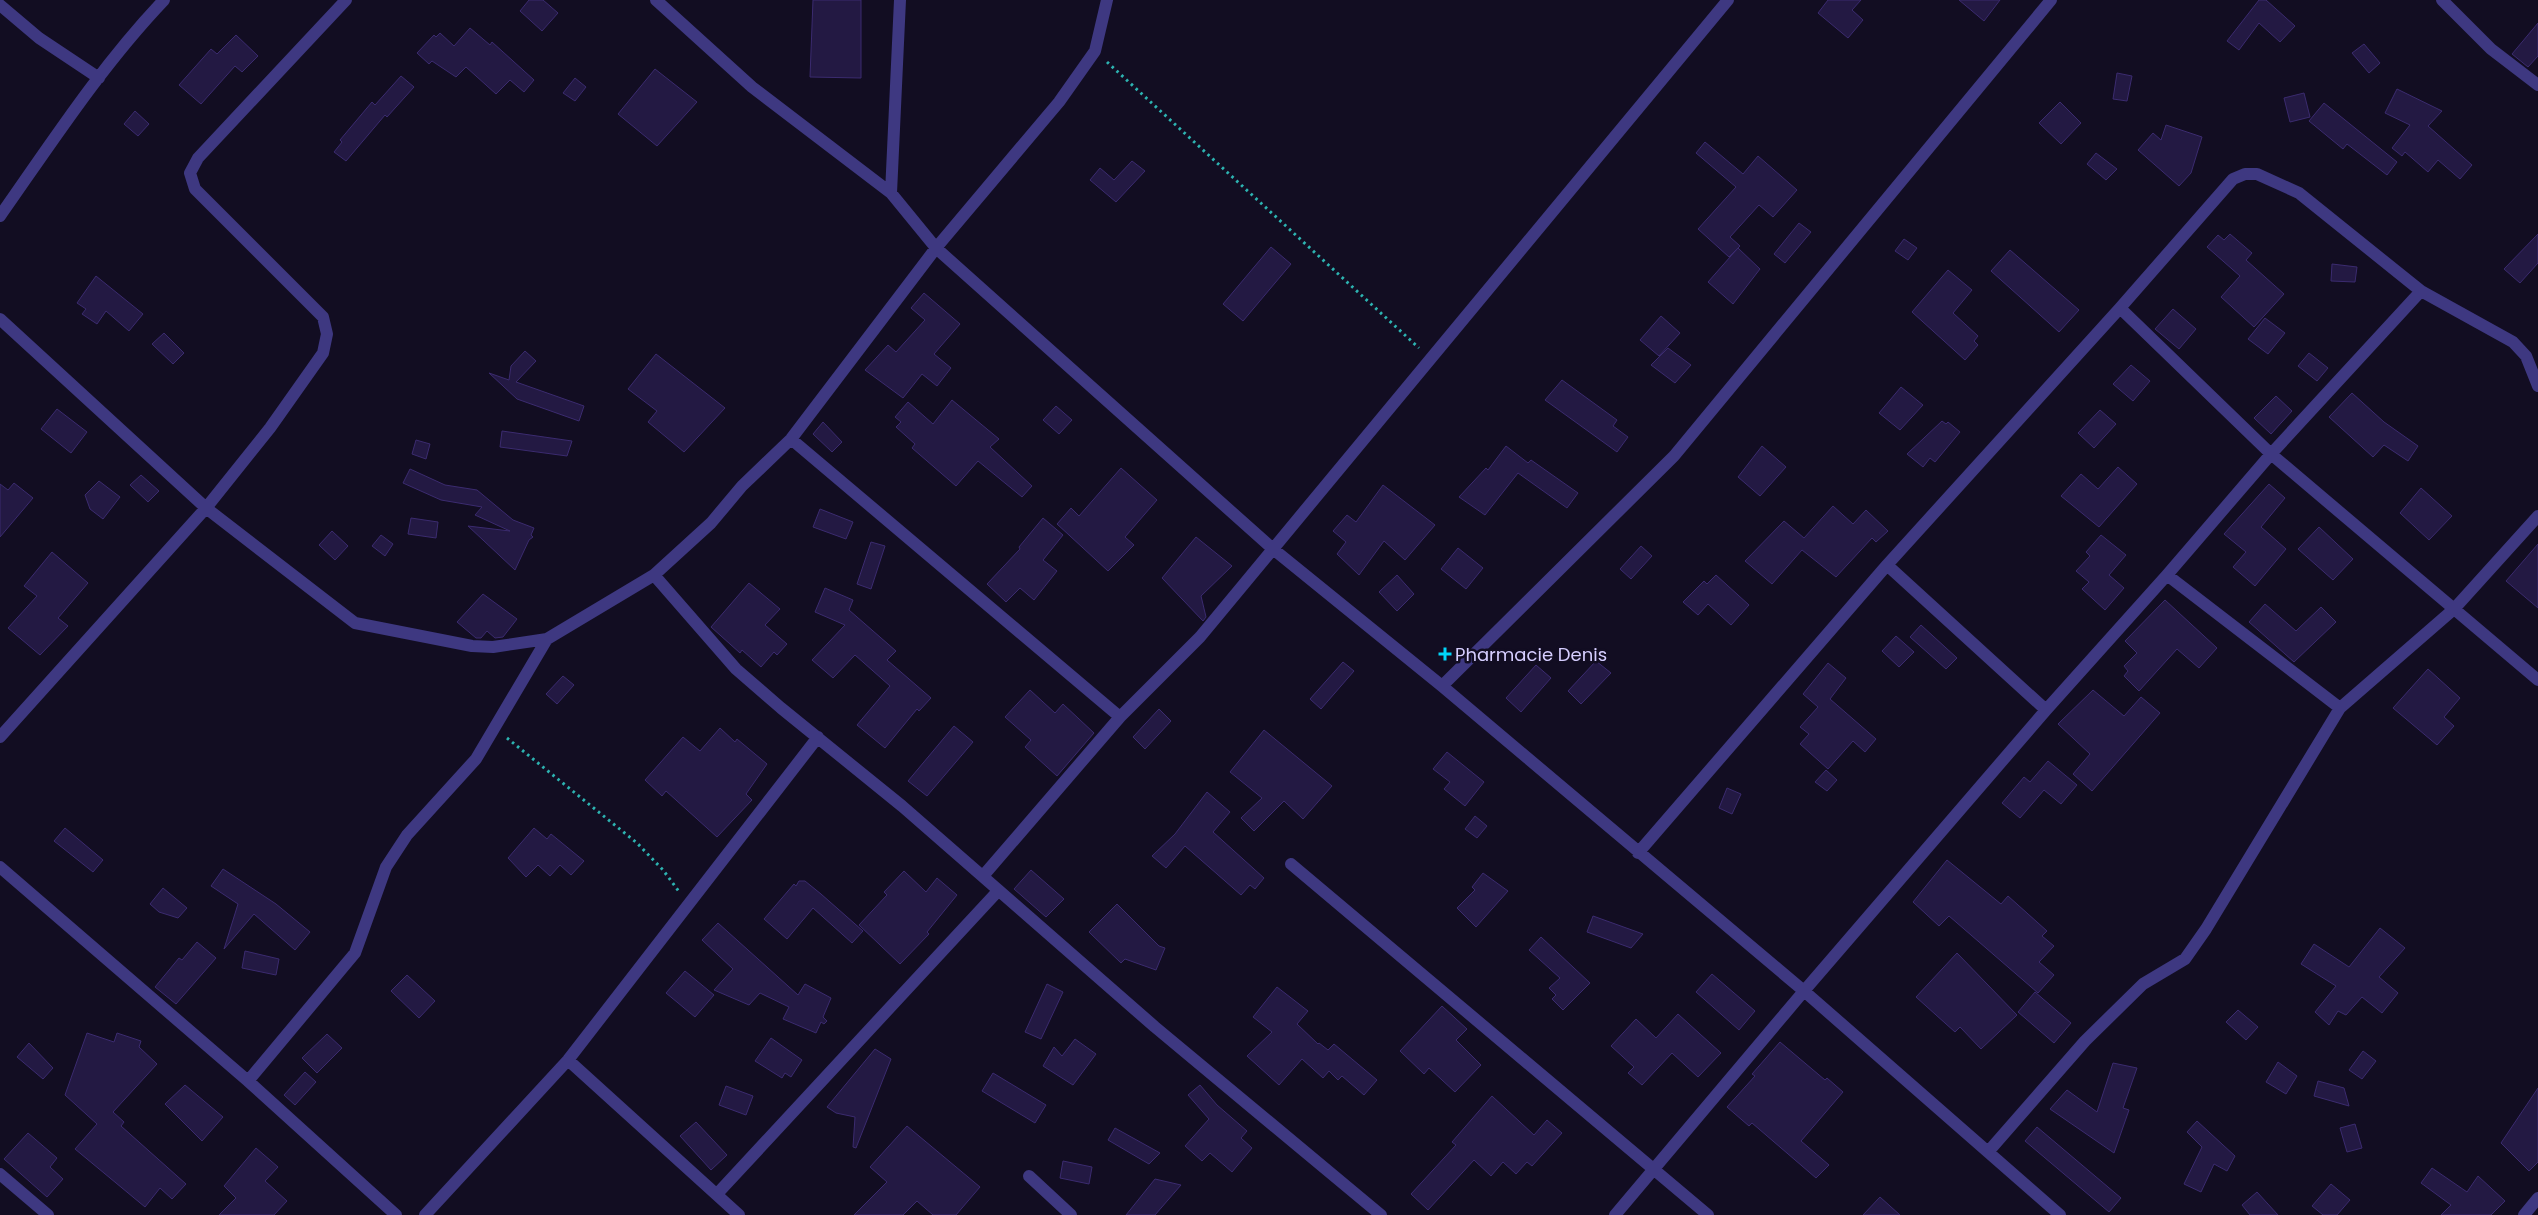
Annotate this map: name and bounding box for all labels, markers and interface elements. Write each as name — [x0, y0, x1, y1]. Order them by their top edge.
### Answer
place label: Pharmacie Denis — [1455, 642, 1607, 667]
marker: Pharmacie Denis — [1439, 648, 1451, 660]

